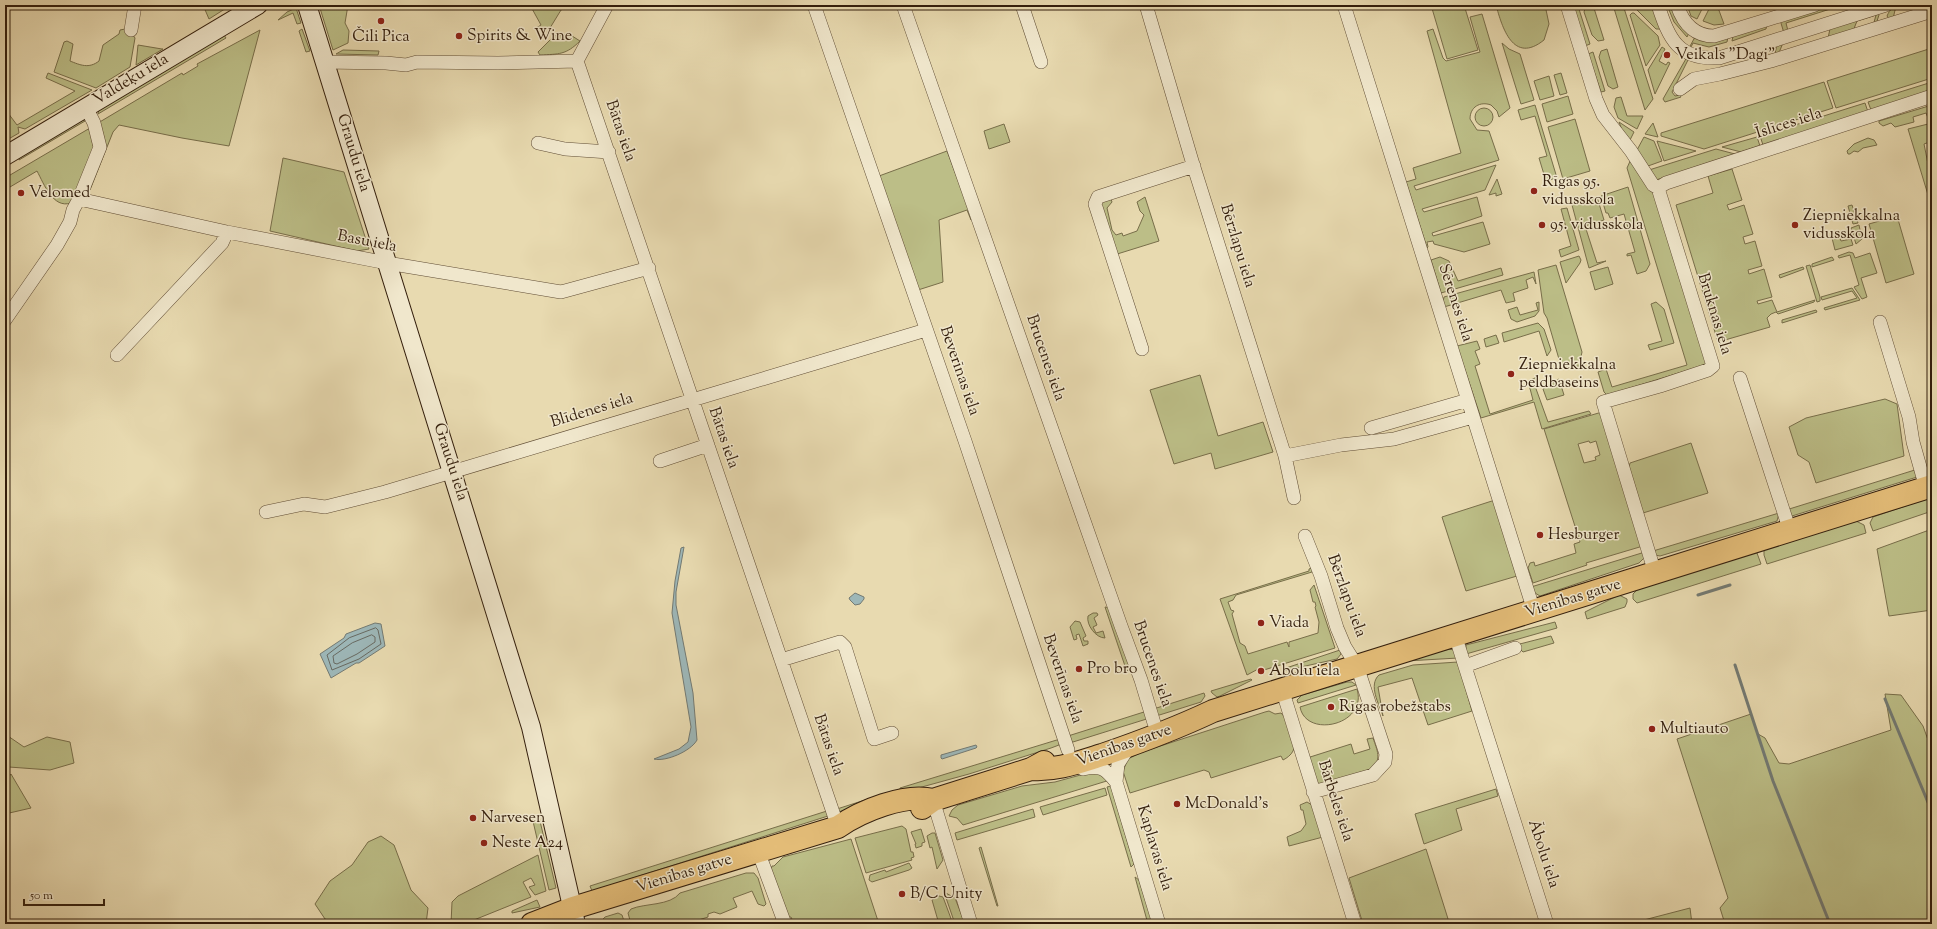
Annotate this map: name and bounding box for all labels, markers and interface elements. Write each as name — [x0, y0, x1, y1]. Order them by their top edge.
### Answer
marker: Čili Pica — [376, 16, 386, 26]
place label: Spirits & Wine — [467, 25, 572, 48]
place label: Čili Pica — [352, 26, 410, 49]
marker: Spirits & Wine — [454, 31, 464, 41]
place label: Veikals "Dagi" — [1675, 44, 1775, 67]
street label: Valdeķu iela — [89, 48, 174, 112]
marker: Veikals "Dagi" — [1662, 50, 1672, 60]
street label: Bātas iela — [599, 97, 641, 165]
street label: Īslīces iela — [1753, 102, 1826, 146]
street label: Graudu iela — [330, 111, 376, 196]
place label: Rīgas 95. vidusskola — [1542, 171, 1615, 212]
place label: Velomed — [29, 182, 90, 205]
marker: Rīgas 95. vidusskola — [1529, 186, 1539, 196]
marker: Velomed — [16, 188, 26, 198]
street label: Bērzlapu iela — [1213, 201, 1261, 291]
place label: Ziepniekkalna vidusskola — [1803, 205, 1901, 246]
place label: 95. vidusskola — [1550, 214, 1644, 237]
marker: 95. vidusskola — [1537, 220, 1547, 230]
marker: Ziepniekkalna vidusskola — [1790, 220, 1800, 230]
street label: Basu iela — [335, 225, 399, 259]
street label: Sērenes iela — [1432, 261, 1479, 345]
street label: Bruknas iela — [1691, 270, 1737, 358]
street label: Brucenes iela — [1019, 312, 1071, 405]
street label: Beverīnas iela — [933, 323, 985, 419]
place label: Ziepniekkalna peldbaseins — [1519, 354, 1617, 395]
marker: Ziepniekkalna peldbaseins — [1506, 369, 1516, 379]
street label: Blīdenes iela — [548, 387, 637, 434]
street label: Bātas iela — [702, 404, 744, 472]
street label: Graudu iela — [427, 420, 474, 504]
place label: Hesburger — [1548, 524, 1619, 547]
marker: Hesburger — [1535, 530, 1545, 540]
street label: Bērzlapu iela — [1320, 551, 1372, 641]
street label: Vienības gatve — [1522, 573, 1624, 625]
place label: Viada — [1269, 612, 1310, 635]
street label: Brucenes iela — [1126, 618, 1178, 711]
marker: Viada — [1256, 618, 1266, 628]
street label: Beverīnas iela — [1036, 631, 1088, 727]
place label: Pro bro — [1087, 658, 1138, 681]
place label: Ābolu iela — [1269, 660, 1340, 683]
marker: Pro bro — [1074, 664, 1084, 674]
marker: Ābolu iela — [1256, 666, 1266, 676]
place label: Rīgas robežstabs — [1339, 696, 1451, 719]
marker: Rīgas robežstabs — [1326, 702, 1336, 712]
street label: Bātas iela — [807, 711, 849, 779]
place label: Multiauto — [1660, 718, 1729, 741]
street label: Vienības gatve — [1073, 719, 1175, 773]
marker: Multiauto — [1647, 724, 1657, 734]
street label: Bārbeles iela — [1311, 757, 1359, 845]
place label: McDonald's — [1185, 793, 1268, 816]
marker: McDonald's — [1172, 799, 1182, 809]
street label: Kaplavas iela — [1130, 802, 1178, 894]
place label: Narvesen — [481, 807, 546, 830]
marker: Narvesen — [468, 813, 478, 823]
street label: Ābolu iela — [1521, 817, 1565, 892]
place label: Neste A24 — [492, 832, 563, 855]
marker: Neste A24 — [479, 838, 489, 848]
street label: Vienības gatve — [633, 848, 735, 900]
scale bar — [24, 881, 104, 907]
place label: B/C Unity — [910, 883, 982, 906]
text: 50 m — [29, 887, 53, 905]
marker: B/C Unity — [897, 889, 907, 899]

